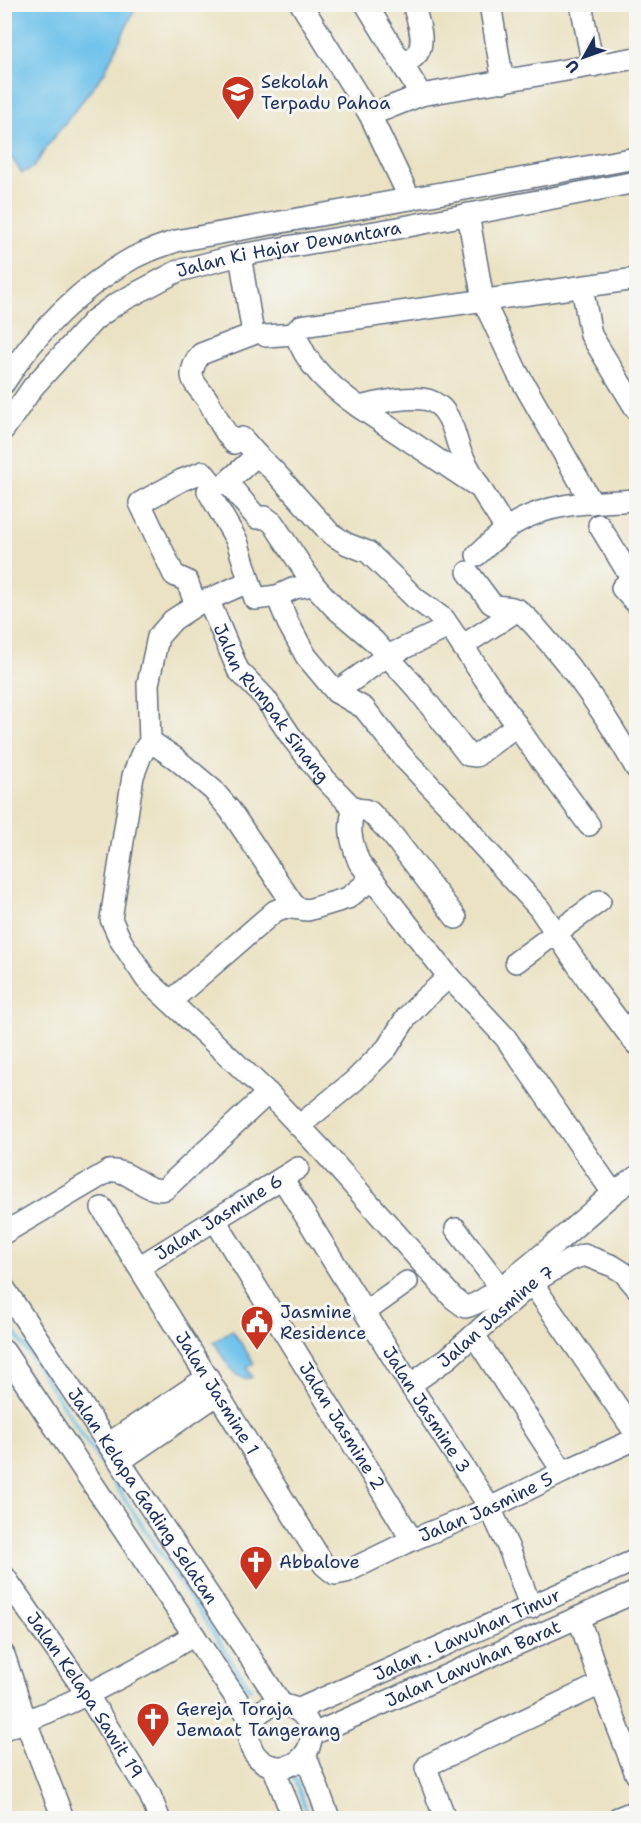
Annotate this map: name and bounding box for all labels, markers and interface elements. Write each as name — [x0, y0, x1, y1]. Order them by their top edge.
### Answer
north arrow — [554, 27, 614, 87]
text: U — [561, 55, 584, 77]
place label: Sekolah Terpadu Pahoa — [261, 70, 390, 115]
school or university icon: Sekolah Terpadu Pahoa — [220, 74, 256, 121]
street label: Jalan Ki Hajar Dewantara — [174, 216, 403, 283]
street label: Jalan Rumpak Sinang — [208, 620, 335, 788]
street label: Jalan Jasmine 6 — [150, 1169, 287, 1266]
street label: Jalan Jasmine 7 — [433, 1260, 559, 1373]
place label: Jasmine Residence — [280, 1300, 366, 1345]
public building icon: Jasmine Residence — [239, 1304, 275, 1351]
street label: Jalan Jasmine 1 — [170, 1327, 265, 1459]
street label: Jalan Jasmine 3 — [377, 1342, 476, 1478]
street label: Jalan Jasmine 2 — [293, 1358, 390, 1495]
street label: Jalan Kelapa Gading Selatan — [62, 1383, 223, 1609]
street label: Jalan Jasmine 5 — [415, 1467, 557, 1548]
church icon: Abbalove — [238, 1544, 274, 1591]
place label: Abbalove — [279, 1550, 360, 1574]
street label: Jalan . Lawuhan Timur — [370, 1583, 564, 1687]
street label: Jalan Kelapa Sawit 19 — [21, 1607, 149, 1783]
street label: Jalan Lawuhan Barat — [382, 1615, 564, 1713]
place label: Gereja Toraja Jemaat Tangerang — [176, 1697, 340, 1742]
church icon: Gereja Toraja Jemaat Tangerang — [135, 1701, 171, 1748]

